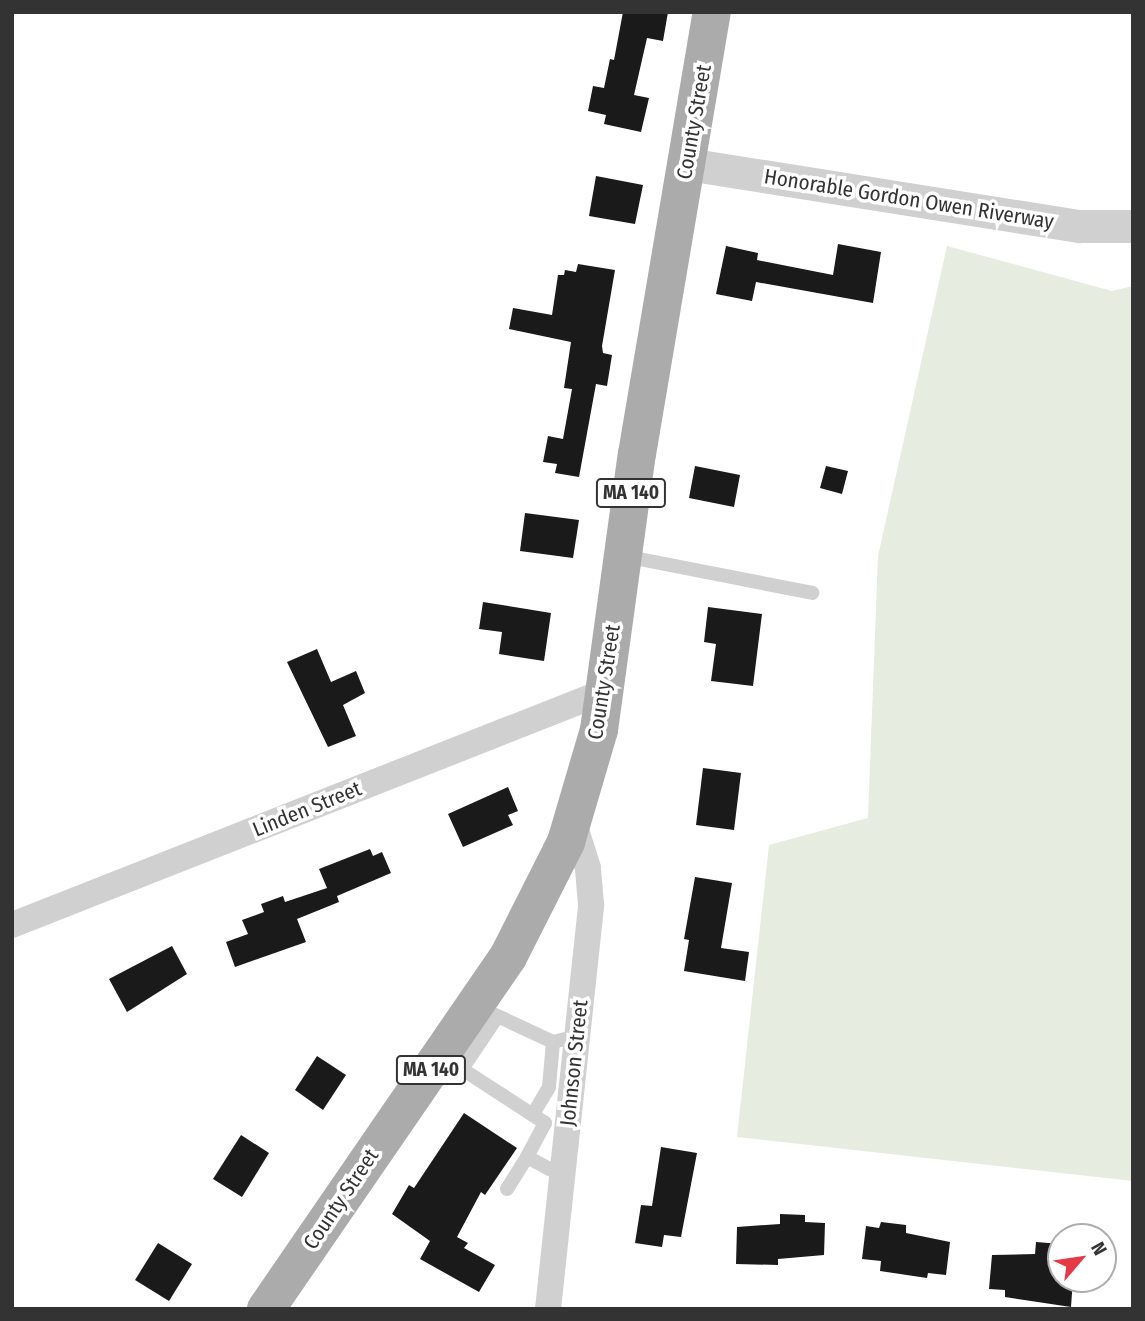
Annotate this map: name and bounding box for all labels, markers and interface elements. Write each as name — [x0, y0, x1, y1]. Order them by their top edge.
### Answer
street label: County Street — [672, 63, 716, 181]
street label: Honorable Gordon Owen Riverway — [762, 164, 1056, 234]
road number: MA 140 — [594, 478, 668, 508]
street label: County Street — [582, 623, 626, 741]
street label: Linden Street — [249, 776, 365, 842]
street label: Johnson Street — [555, 999, 593, 1127]
road number: MA 140 — [394, 1054, 468, 1086]
street label: County Street — [298, 1144, 384, 1254]
north arrow — [1047, 1223, 1117, 1293]
text: N — [1086, 1238, 1112, 1259]

